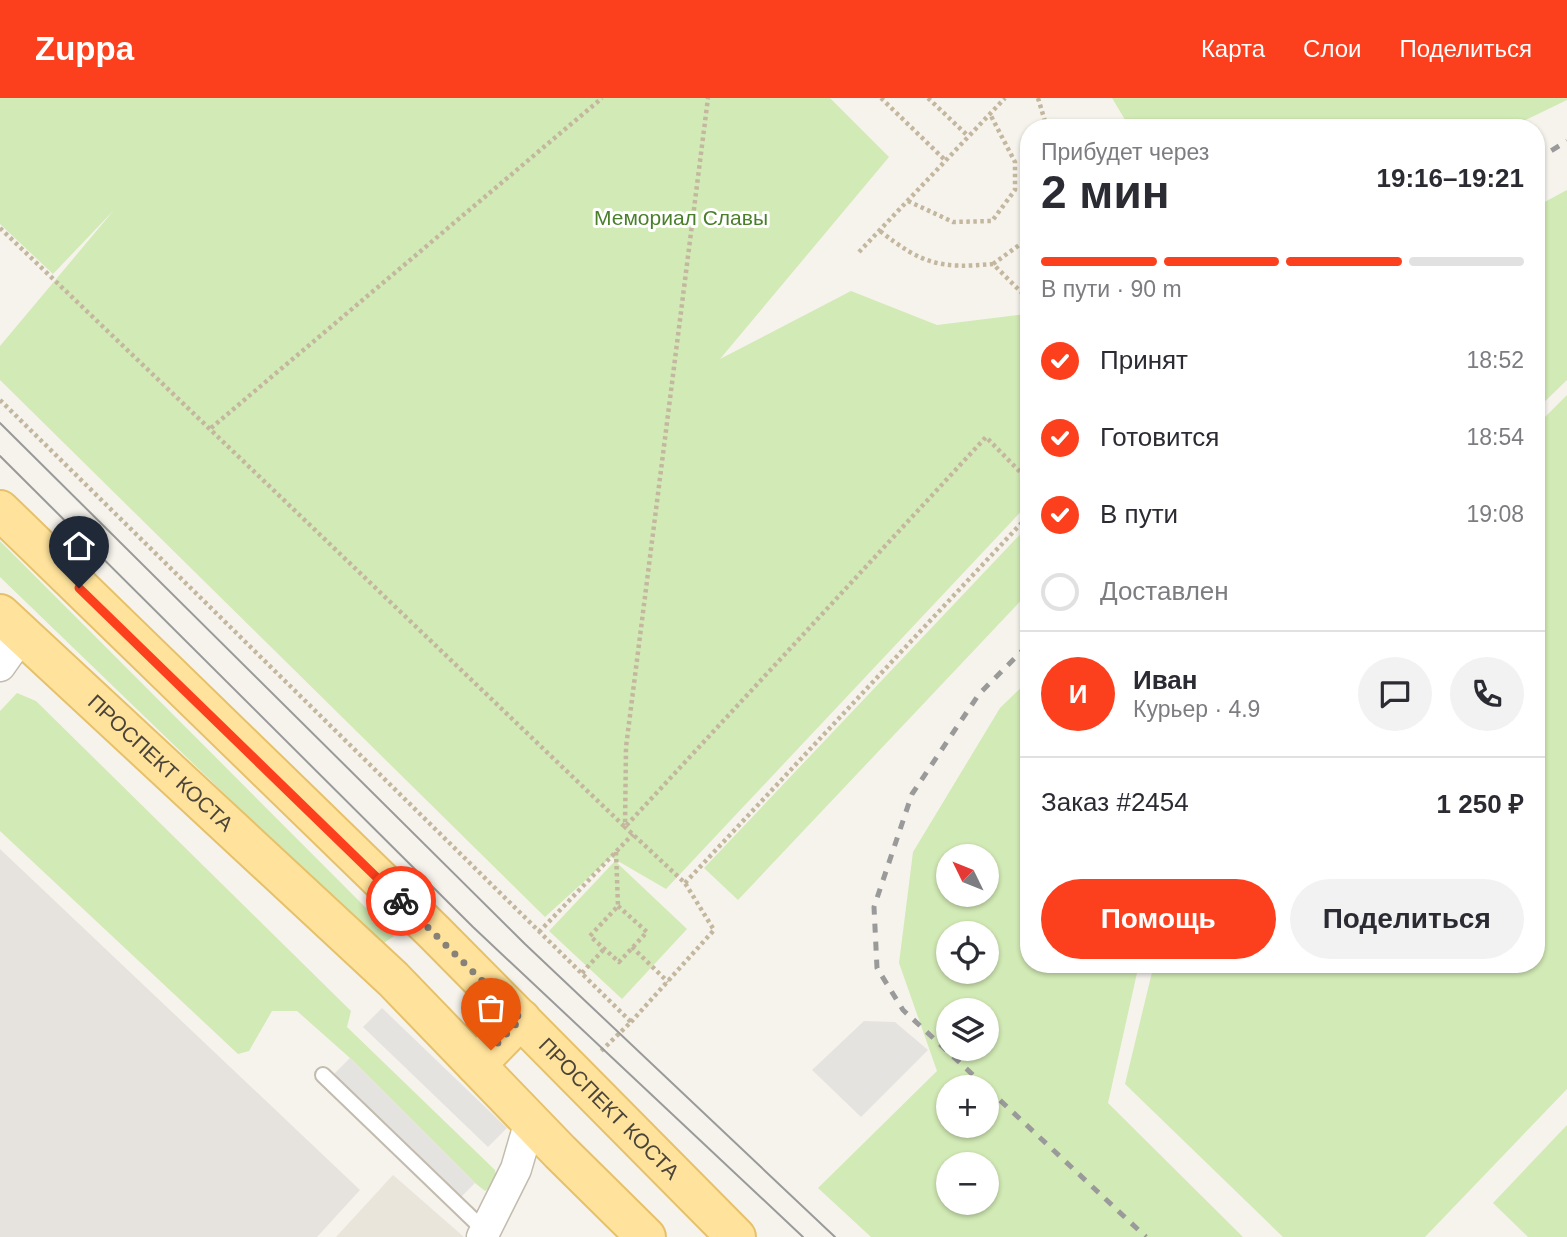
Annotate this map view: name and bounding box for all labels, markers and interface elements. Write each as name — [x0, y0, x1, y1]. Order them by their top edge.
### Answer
text: Zuppa — [35, 30, 134, 67]
text: Карта — [1201, 35, 1265, 62]
text: Слои — [1303, 35, 1361, 62]
text: Поделиться — [1399, 35, 1532, 62]
text: Прибудет через — [1041, 139, 1209, 165]
text: 19:16–19:21 — [1377, 163, 1524, 193]
text: 2 мин — [1041, 166, 1169, 218]
park label: Мемориал Славы — [594, 206, 768, 229]
text: В пути · 90 m — [1041, 276, 1182, 302]
icon: check — [1041, 342, 1079, 380]
text: Принят — [1100, 345, 1188, 375]
text: 18:52 — [1466, 347, 1524, 373]
icon: check — [1041, 419, 1079, 457]
text: Готовится — [1100, 422, 1219, 452]
text: 18:54 — [1466, 424, 1524, 450]
icon: check — [1041, 496, 1079, 534]
text: В пути — [1100, 499, 1178, 529]
text: 19:08 — [1466, 501, 1524, 527]
pin — [49, 516, 109, 588]
icon: home — [60, 527, 98, 565]
text: Доставлен — [1100, 576, 1229, 606]
button: chat — [1358, 657, 1432, 731]
button: phone — [1450, 657, 1524, 731]
text: Иван — [1133, 665, 1198, 695]
text: И — [1069, 679, 1087, 709]
street label: ПРОСПЕКТ КОСТА — [84, 690, 238, 835]
text: Курьер · 4.9 — [1133, 696, 1260, 722]
text: Заказ #2454 — [1041, 787, 1189, 817]
text: 1 250 ₽ — [1437, 789, 1524, 819]
north arrow — [936, 844, 999, 906]
map controls — [936, 844, 999, 1215]
courier — [366, 866, 436, 936]
button: Помощь — [1041, 879, 1276, 959]
button: Поделиться — [1290, 879, 1524, 959]
icon: bike — [382, 882, 420, 920]
button: locate — [936, 921, 999, 984]
pin — [461, 978, 521, 1050]
icon: bag — [472, 989, 510, 1027]
button: layers — [936, 998, 999, 1061]
street label: ПРОСПЕКТ КОСТА — [535, 1033, 684, 1184]
button: + — [936, 1075, 999, 1138]
button: − — [936, 1152, 999, 1215]

